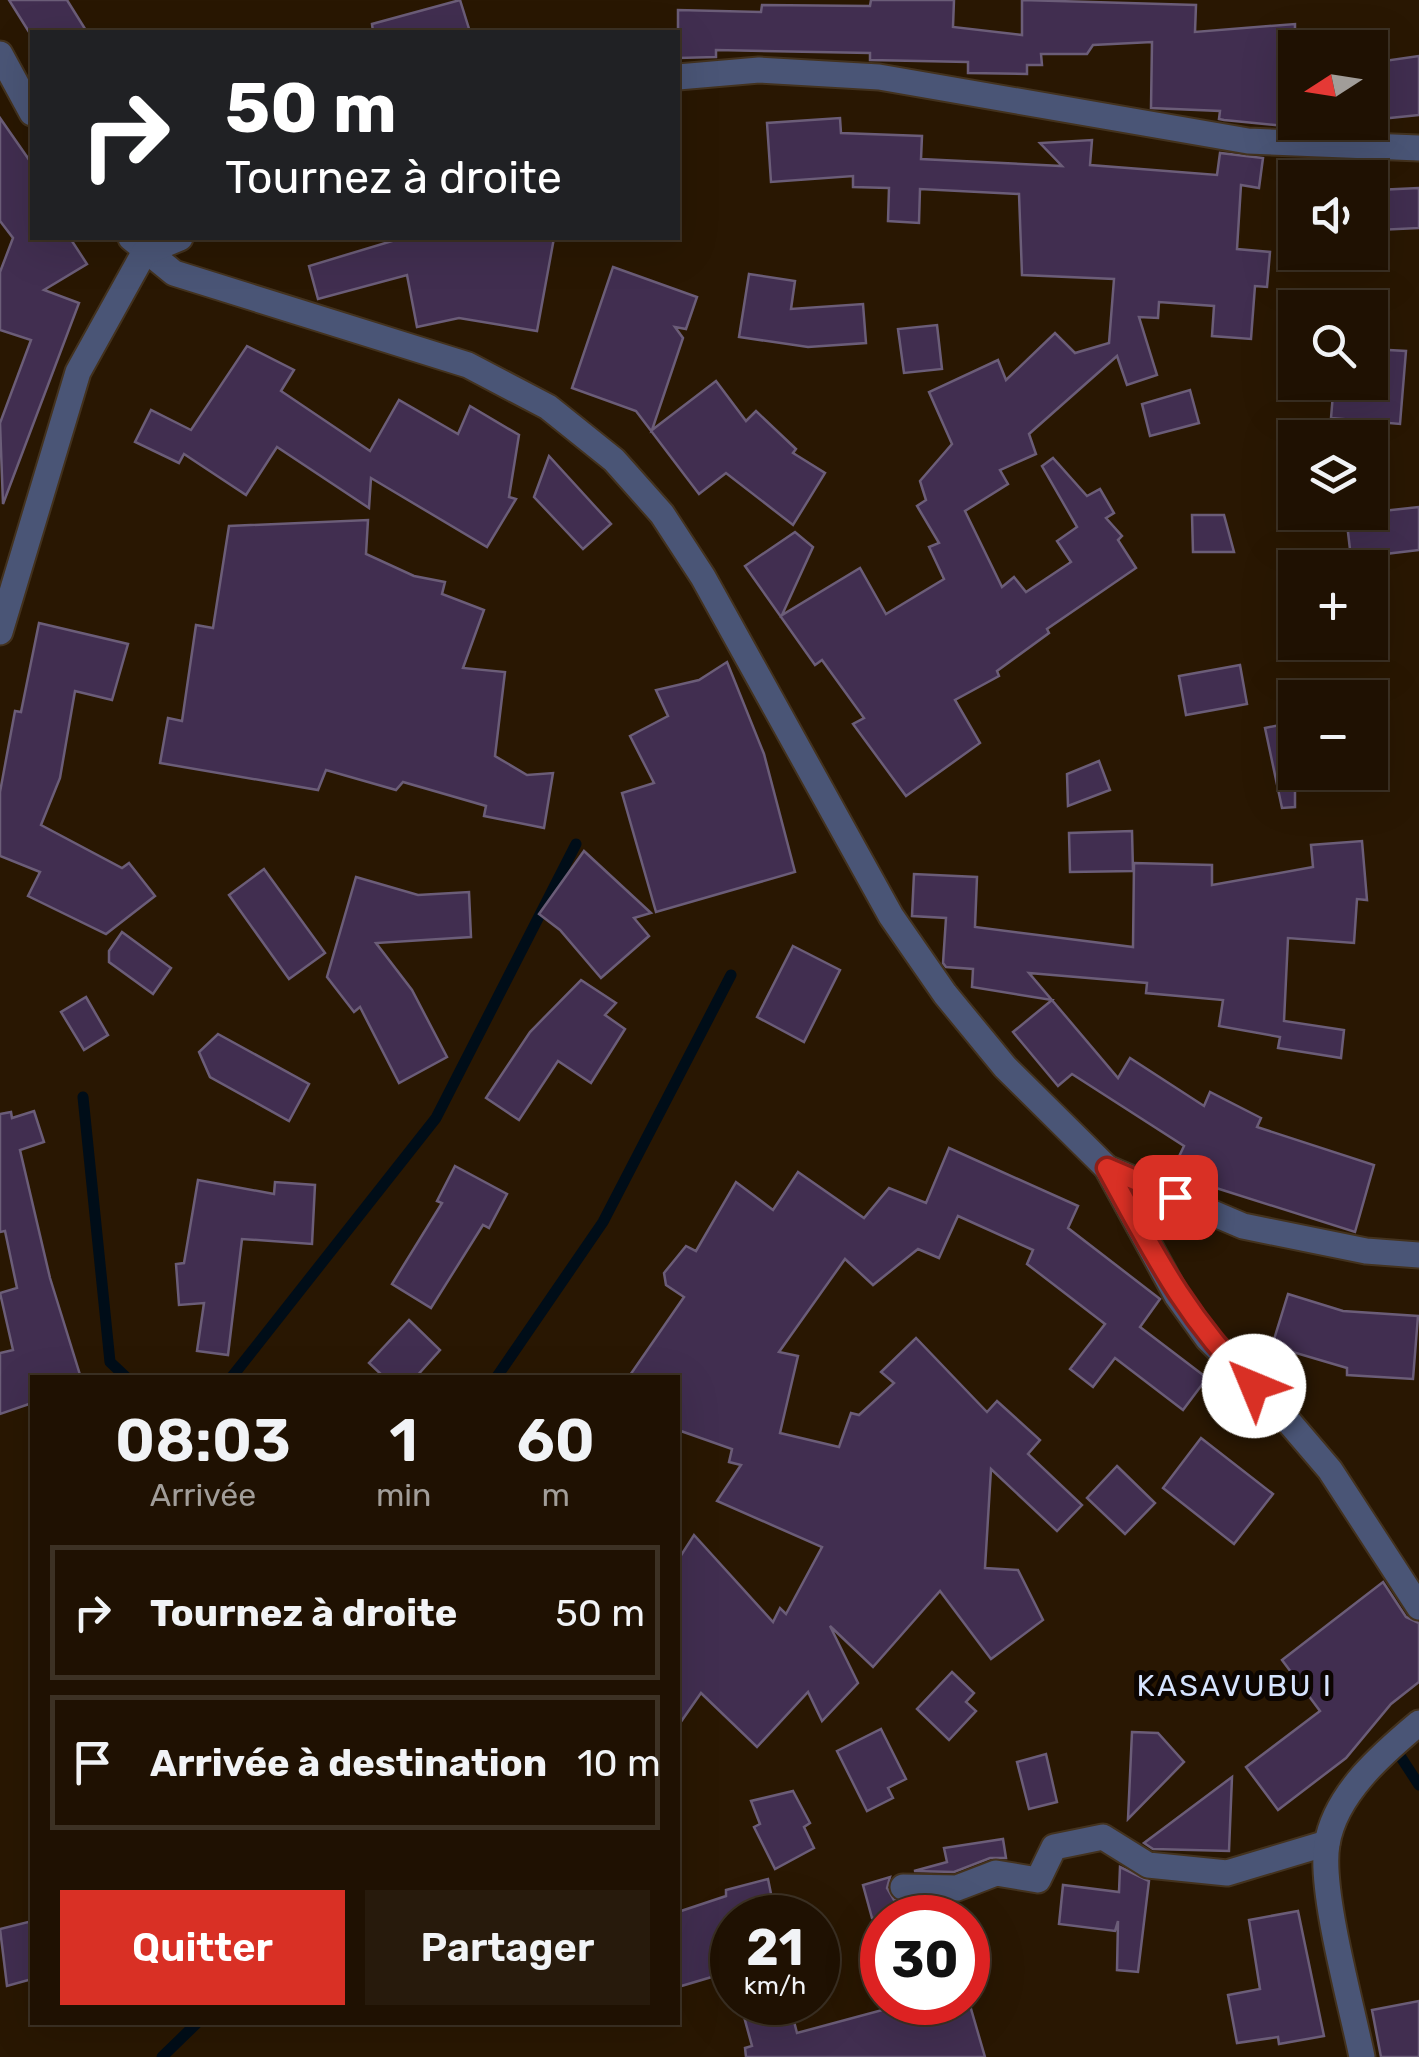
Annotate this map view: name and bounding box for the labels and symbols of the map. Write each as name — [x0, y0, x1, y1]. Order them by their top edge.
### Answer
north arrow — [1278, 30, 1388, 140]
pin — [1133, 1155, 1218, 1240]
position arrow — [1202, 1334, 1306, 1438]
district label: KASAVUBU I — [1136, 1668, 1334, 1704]
speed limit sign: 30 — [860, 1895, 990, 2025]

